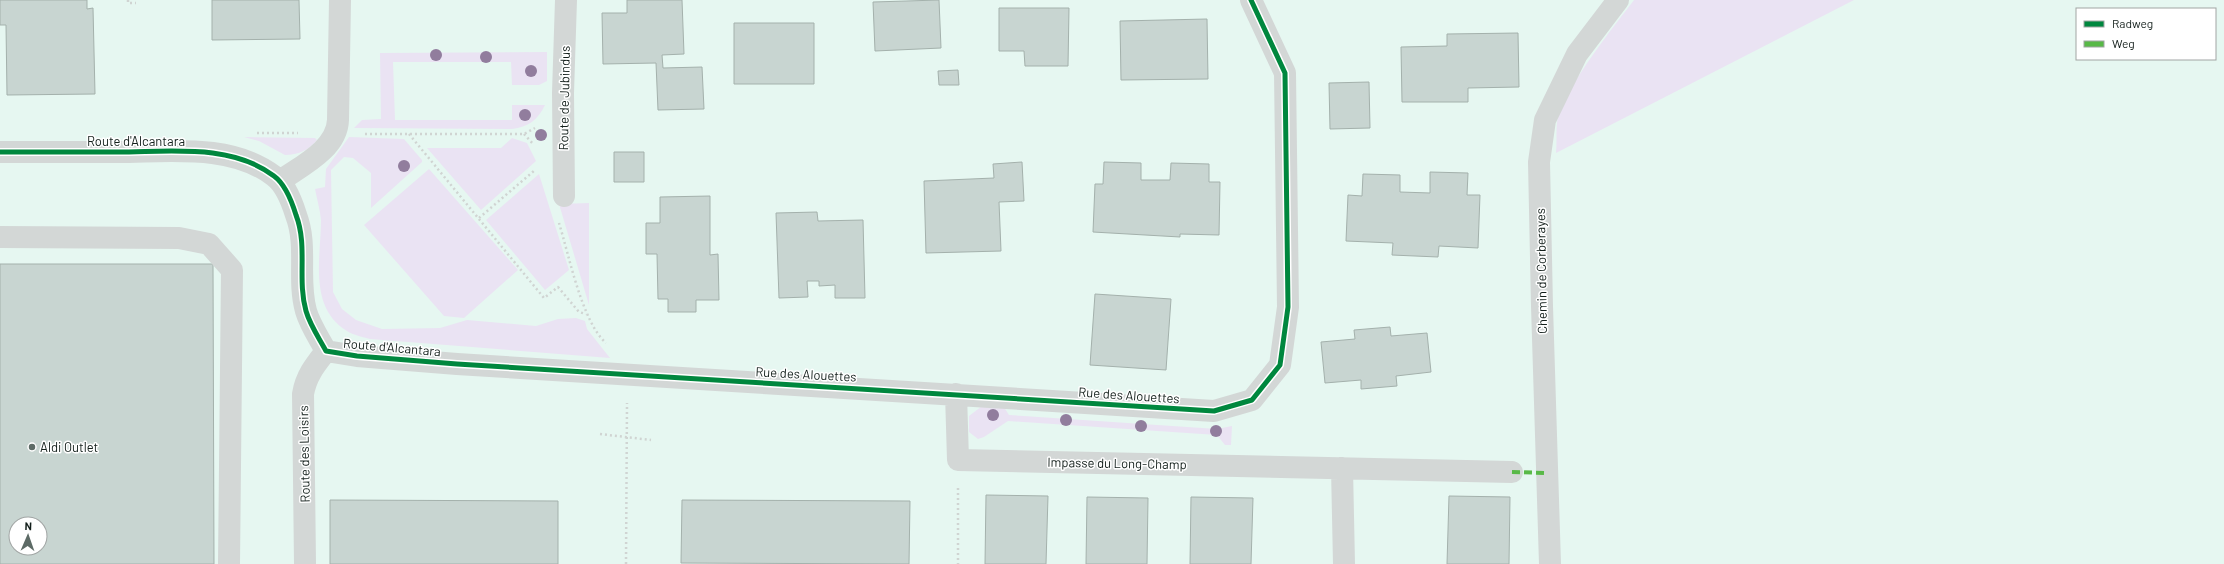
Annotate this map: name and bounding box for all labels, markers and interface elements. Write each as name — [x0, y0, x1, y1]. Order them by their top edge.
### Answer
legend — [2076, 8, 2216, 60]
text: Radweg — [2112, 16, 2153, 30]
text: Weg — [2112, 36, 2135, 50]
street label: Route de Jubindus — [555, 45, 573, 151]
street label: Route d'Alcantara — [87, 133, 185, 149]
street label: Chemin de Corberayes — [1532, 208, 1550, 334]
street label: Route d'Alcantara — [342, 335, 442, 359]
street label: Rue des Alouettes — [755, 363, 857, 385]
street label: Rue des Alouettes — [1078, 383, 1180, 407]
street label: Route des Loisirs — [295, 405, 313, 503]
place label: Aldi Outlet — [40, 439, 98, 455]
marker: Aldi Outlet — [27, 442, 37, 452]
street label: Impasse du Long-Champ — [1047, 454, 1187, 472]
north arrow — [8, 516, 48, 556]
text: N — [24, 519, 32, 532]

